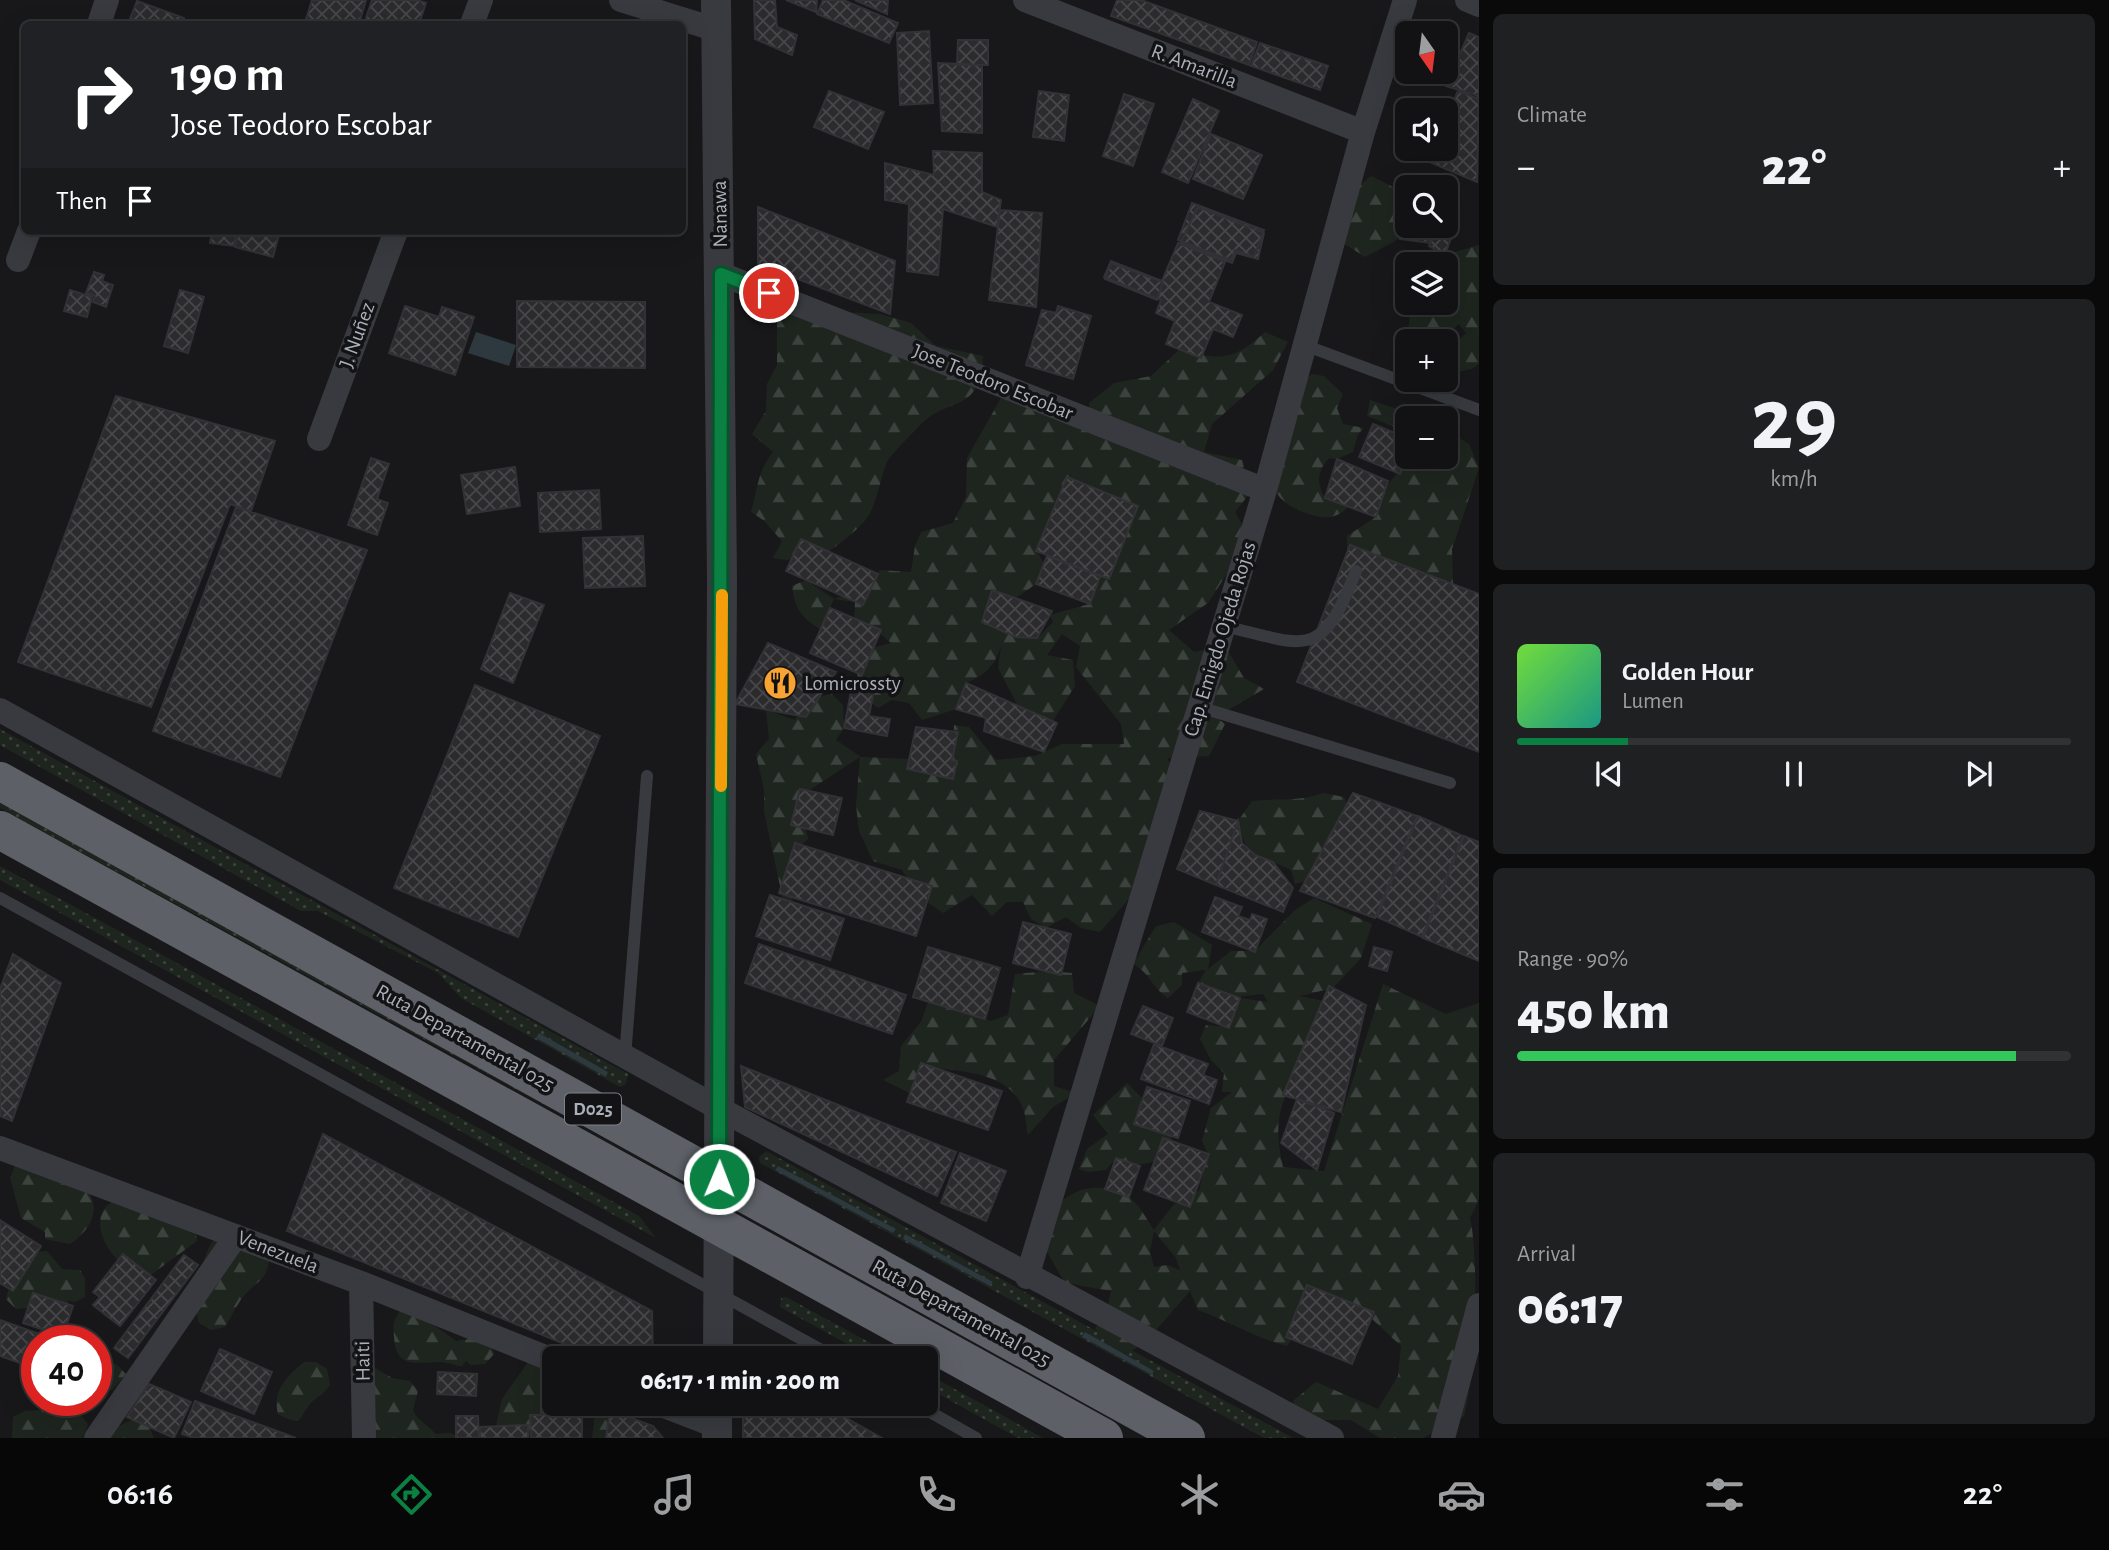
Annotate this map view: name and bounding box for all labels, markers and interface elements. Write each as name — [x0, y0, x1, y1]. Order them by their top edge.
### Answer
north arrow — [1395, 21, 1458, 84]
map controls — [1395, 21, 1458, 469]
street label: R. Amarilla — [1148, 40, 1240, 92]
icon: right — [56, 49, 147, 140]
text: 190 m — [171, 51, 285, 100]
button: sound — [1395, 98, 1458, 161]
text: Climate — [1517, 104, 1587, 127]
text: Jose Teodoro Escobar — [171, 109, 432, 141]
text: 22° — [1761, 142, 1827, 194]
text: − — [1517, 149, 1535, 187]
text: + — [2053, 149, 2071, 187]
button: search — [1395, 175, 1458, 238]
street label: Nanawa — [709, 180, 731, 248]
icon: arrive — [121, 182, 159, 220]
text: Then — [56, 188, 107, 214]
button: layers — [1395, 252, 1458, 315]
pin — [739, 263, 799, 323]
icon: arrive — [750, 274, 788, 312]
street label: J. Nuñez — [336, 299, 378, 371]
button: + — [1395, 329, 1458, 392]
street label: Jose Teodoro Escobar — [910, 340, 1076, 424]
text: 29 — [1751, 375, 1837, 466]
button: − — [1395, 406, 1458, 469]
text: km/h — [1770, 468, 1818, 491]
street label: Cap. Emigdo Ojeda Rojas — [1180, 539, 1260, 739]
text: Golden Hour — [1622, 659, 1753, 685]
restaurant icon: Lomicrossty — [761, 664, 799, 702]
place label: Lomicrossty — [804, 673, 901, 694]
text: Lumen — [1622, 690, 1684, 713]
icon: previous — [1590, 755, 1628, 793]
icon: pause — [1775, 755, 1813, 793]
icon: next — [1960, 755, 1998, 793]
text: Range · 90% — [1517, 948, 1628, 971]
street label: Ruta Departamental 025 — [372, 980, 558, 1096]
text: 450 km — [1517, 986, 1670, 1038]
road number: D025 — [565, 1093, 621, 1124]
position arrow — [682, 1142, 756, 1216]
street label: Venezuela — [235, 1227, 322, 1277]
text: Arrival — [1517, 1243, 1576, 1266]
street label: Ruta Departamental 025 — [868, 1255, 1054, 1371]
text: 06:17 — [1517, 1281, 1623, 1333]
speed limit sign: 40 — [21, 1325, 112, 1416]
street label: Haiti — [352, 1341, 374, 1381]
text: 06:17 · 1 min · 200 m — [640, 1368, 840, 1394]
icon: directions — [387, 1470, 436, 1519]
icon: music — [650, 1470, 699, 1519]
icon: phone — [912, 1470, 961, 1519]
icon: climate — [1175, 1470, 1224, 1519]
icon: car — [1437, 1470, 1486, 1519]
icon: filters — [1700, 1470, 1749, 1519]
text: 06:16 — [107, 1478, 173, 1510]
text: 22° — [1963, 1478, 2002, 1510]

